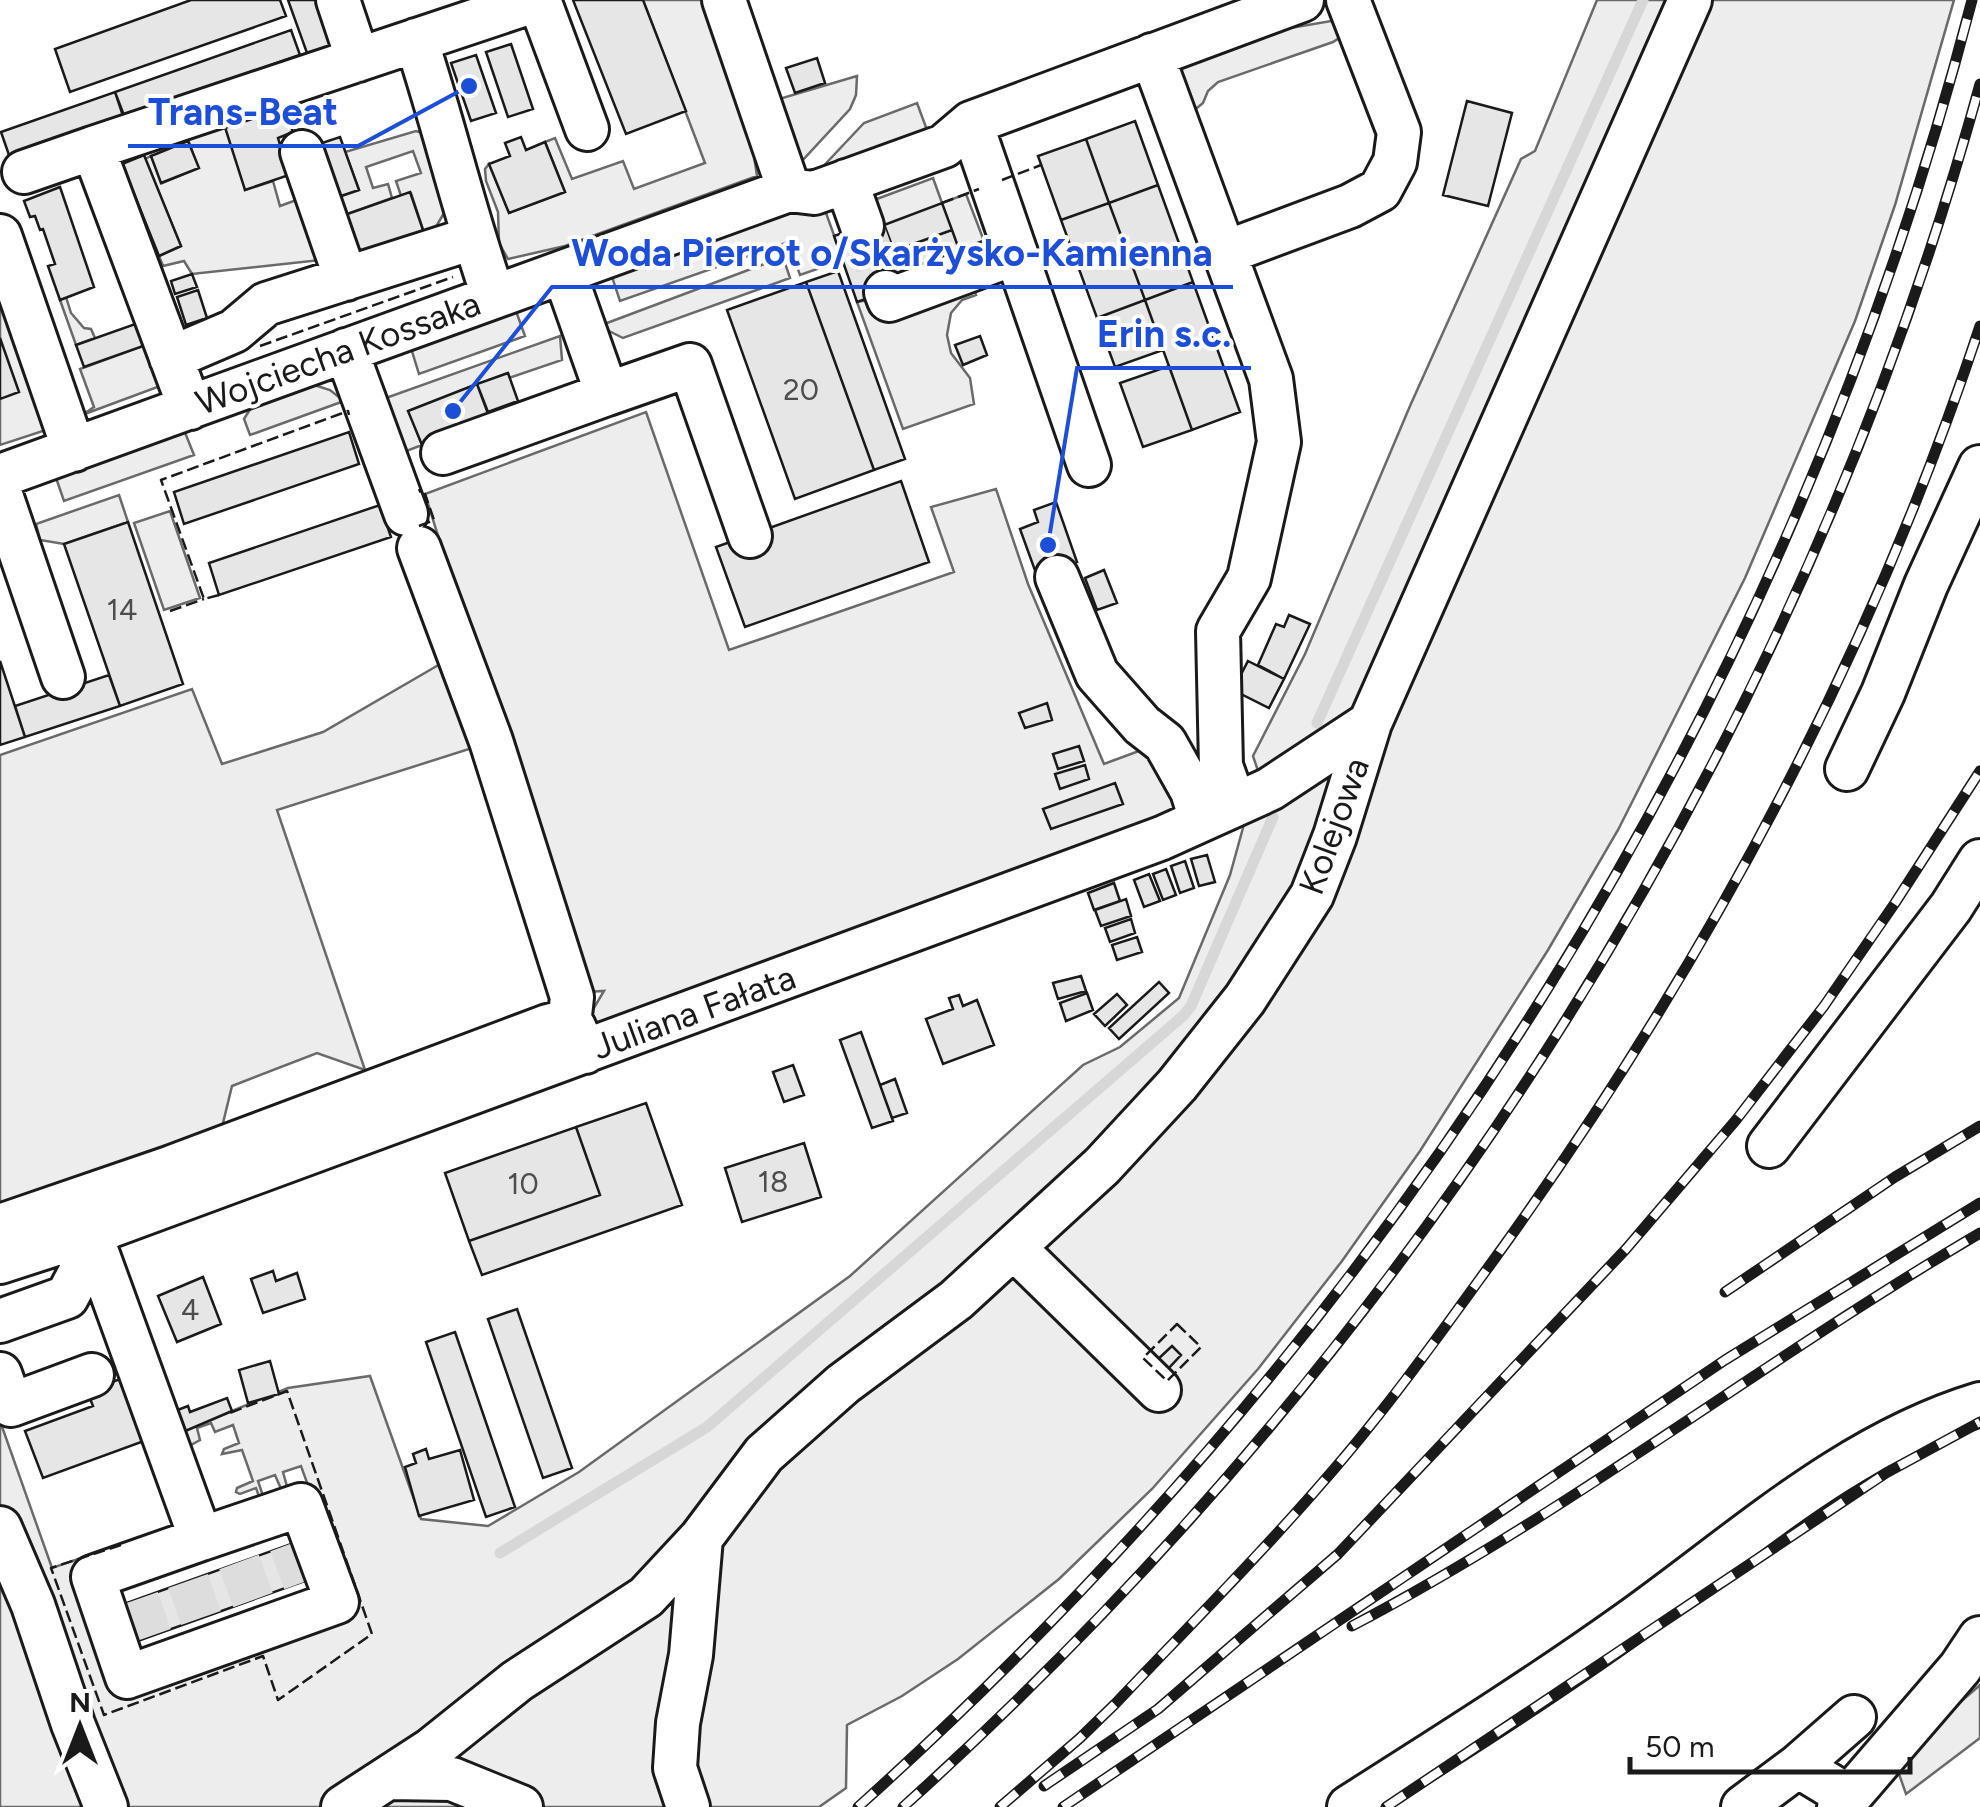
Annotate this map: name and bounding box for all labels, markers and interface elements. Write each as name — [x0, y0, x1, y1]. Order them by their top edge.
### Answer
callout: Trans-Beat — [128, 78, 358, 146]
text: Trans-Beat — [148, 89, 338, 135]
callout: Woda Pierrot o/Skarżysko-Kamienna — [552, 219, 1233, 287]
text: Woda Pierrot o/Skarżysko-Kamienna — [571, 230, 1213, 276]
street label: Wojciecha Kossaka — [190, 282, 486, 424]
callout: Erin s.c. — [1077, 300, 1251, 368]
text: Erin s.c. — [1097, 311, 1231, 357]
house number: 20 — [783, 371, 819, 408]
house number: 14 — [106, 591, 138, 628]
street label: Kolejowa — [1290, 752, 1378, 900]
street label: Juliana Fałata — [587, 956, 801, 1068]
house number: 18 — [758, 1163, 788, 1200]
house number: 10 — [507, 1165, 539, 1202]
house number: 4 — [181, 1291, 199, 1328]
north arrow — [30, 1677, 130, 1777]
text: N — [69, 1685, 91, 1719]
scale bar — [1630, 1712, 1910, 1774]
text: 50 m — [1645, 1728, 1714, 1765]

